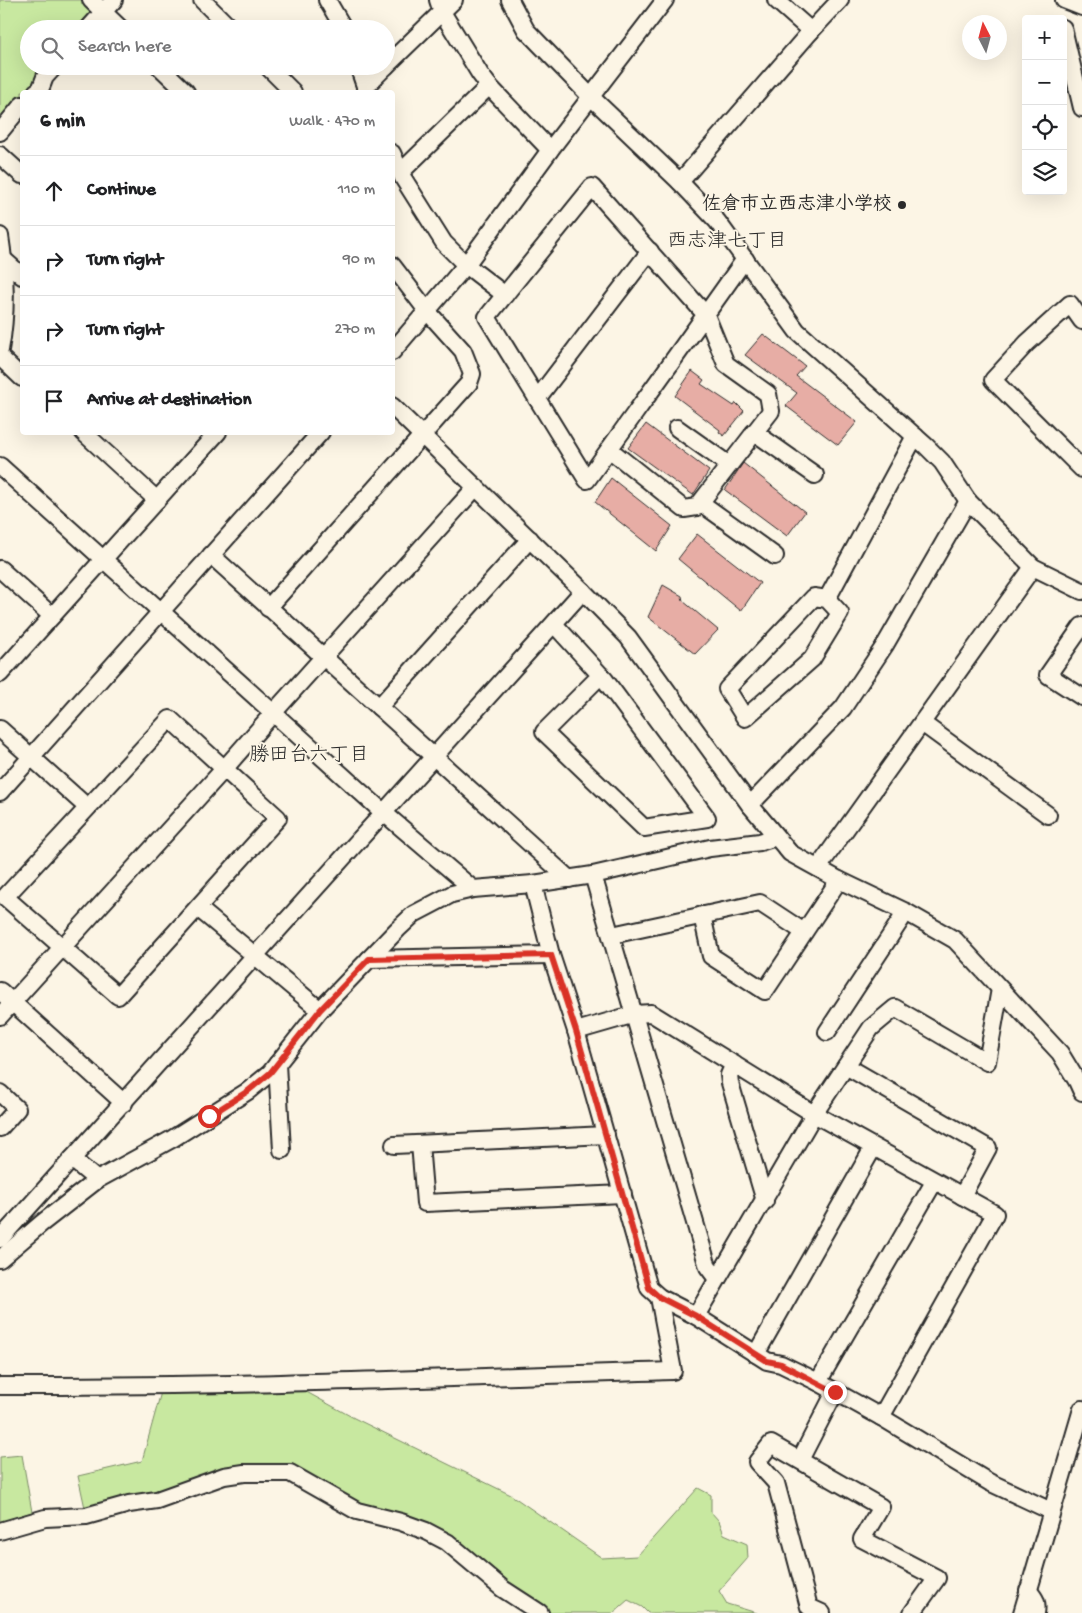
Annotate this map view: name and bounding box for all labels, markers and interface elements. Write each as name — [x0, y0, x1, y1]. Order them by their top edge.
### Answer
north arrow — [962, 15, 1007, 60]
map controls — [1022, 15, 1067, 195]
button: + — [1022, 15, 1067, 60]
search box — [20, 20, 395, 75]
icon: search — [38, 34, 66, 62]
text: Search here — [78, 36, 172, 59]
button: − — [1022, 60, 1067, 105]
button: locate — [1022, 105, 1067, 150]
text: 6 min — [40, 110, 85, 135]
text: Walk · 470 m — [289, 113, 375, 132]
button: layers — [1022, 150, 1067, 195]
icon: ahead — [40, 177, 68, 205]
text: Continue — [87, 179, 156, 202]
text: 110 m — [338, 181, 375, 200]
place label: 佐倉市立西志津小学校 — [702, 193, 892, 217]
marker: 佐倉市立西志津小学校 — [896, 199, 908, 211]
district label: 西志津七丁目 — [667, 229, 787, 254]
icon: right — [40, 247, 68, 275]
text: Turn right — [87, 249, 163, 272]
text: 90 m — [343, 251, 375, 270]
icon: right — [40, 317, 68, 345]
text: Turn right — [87, 319, 163, 342]
text: 270 m — [335, 321, 375, 340]
icon: arrive — [40, 387, 68, 415]
text: Arrive at destination — [87, 389, 251, 412]
district label: 勝田台六丁目 — [249, 743, 369, 768]
route start — [198, 1105, 221, 1128]
route end — [824, 1381, 847, 1404]

